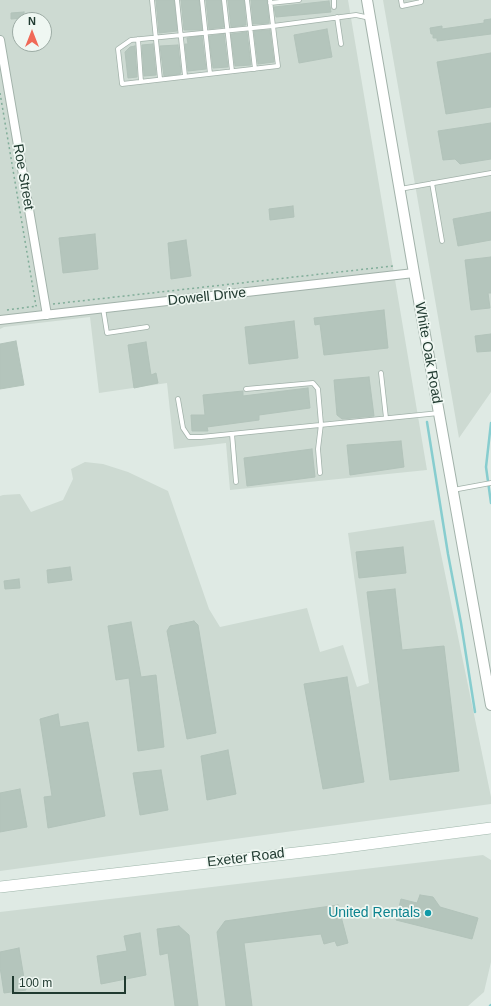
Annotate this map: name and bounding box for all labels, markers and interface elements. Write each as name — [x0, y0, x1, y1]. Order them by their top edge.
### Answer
north arrow — [12, 12, 52, 52]
text: N — [28, 15, 36, 27]
street label: Roe Street — [9, 143, 37, 211]
street label: Dowell Drive — [167, 285, 247, 309]
street label: White Oak Road — [411, 301, 445, 405]
street label: Exeter Road — [206, 845, 286, 871]
place label: United Rentals — [328, 905, 420, 921]
marker: United Rentals — [423, 908, 433, 918]
scale bar — [14, 968, 128, 994]
text: 100 m — [19, 976, 52, 990]

